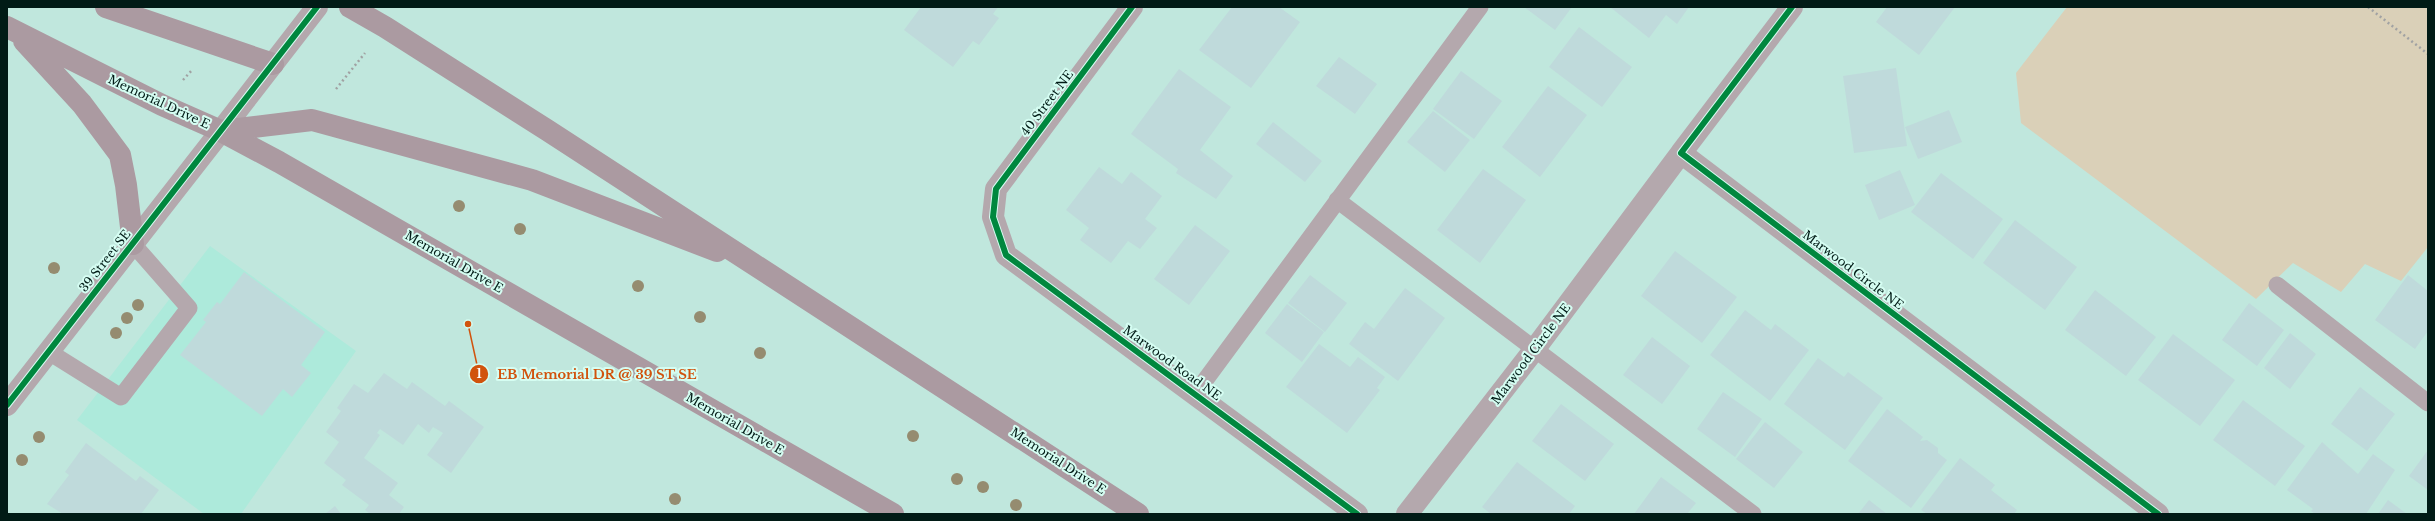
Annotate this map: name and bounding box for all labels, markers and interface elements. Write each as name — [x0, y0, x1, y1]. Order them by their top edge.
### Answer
street label: 40 Street NE — [1017, 67, 1076, 138]
street label: Memorial Drive E — [106, 71, 213, 132]
street label: 39 Street SE — [76, 226, 134, 295]
street label: Memorial Drive E — [403, 227, 506, 296]
street label: Marwood Circle NE — [1800, 227, 1907, 313]
street label: Marwood Circle NE — [1488, 300, 1574, 407]
street label: Marwood Road NE — [1120, 322, 1225, 403]
callout: EB Memorial DR @ 39 ST SE — [469, 362, 705, 387]
text: 1 — [476, 366, 482, 381]
text: EB Memorial DR @ 39 ST SE — [497, 366, 697, 383]
street label: Memorial Drive E — [684, 389, 787, 458]
street label: Memorial Drive E — [1008, 424, 1109, 497]

